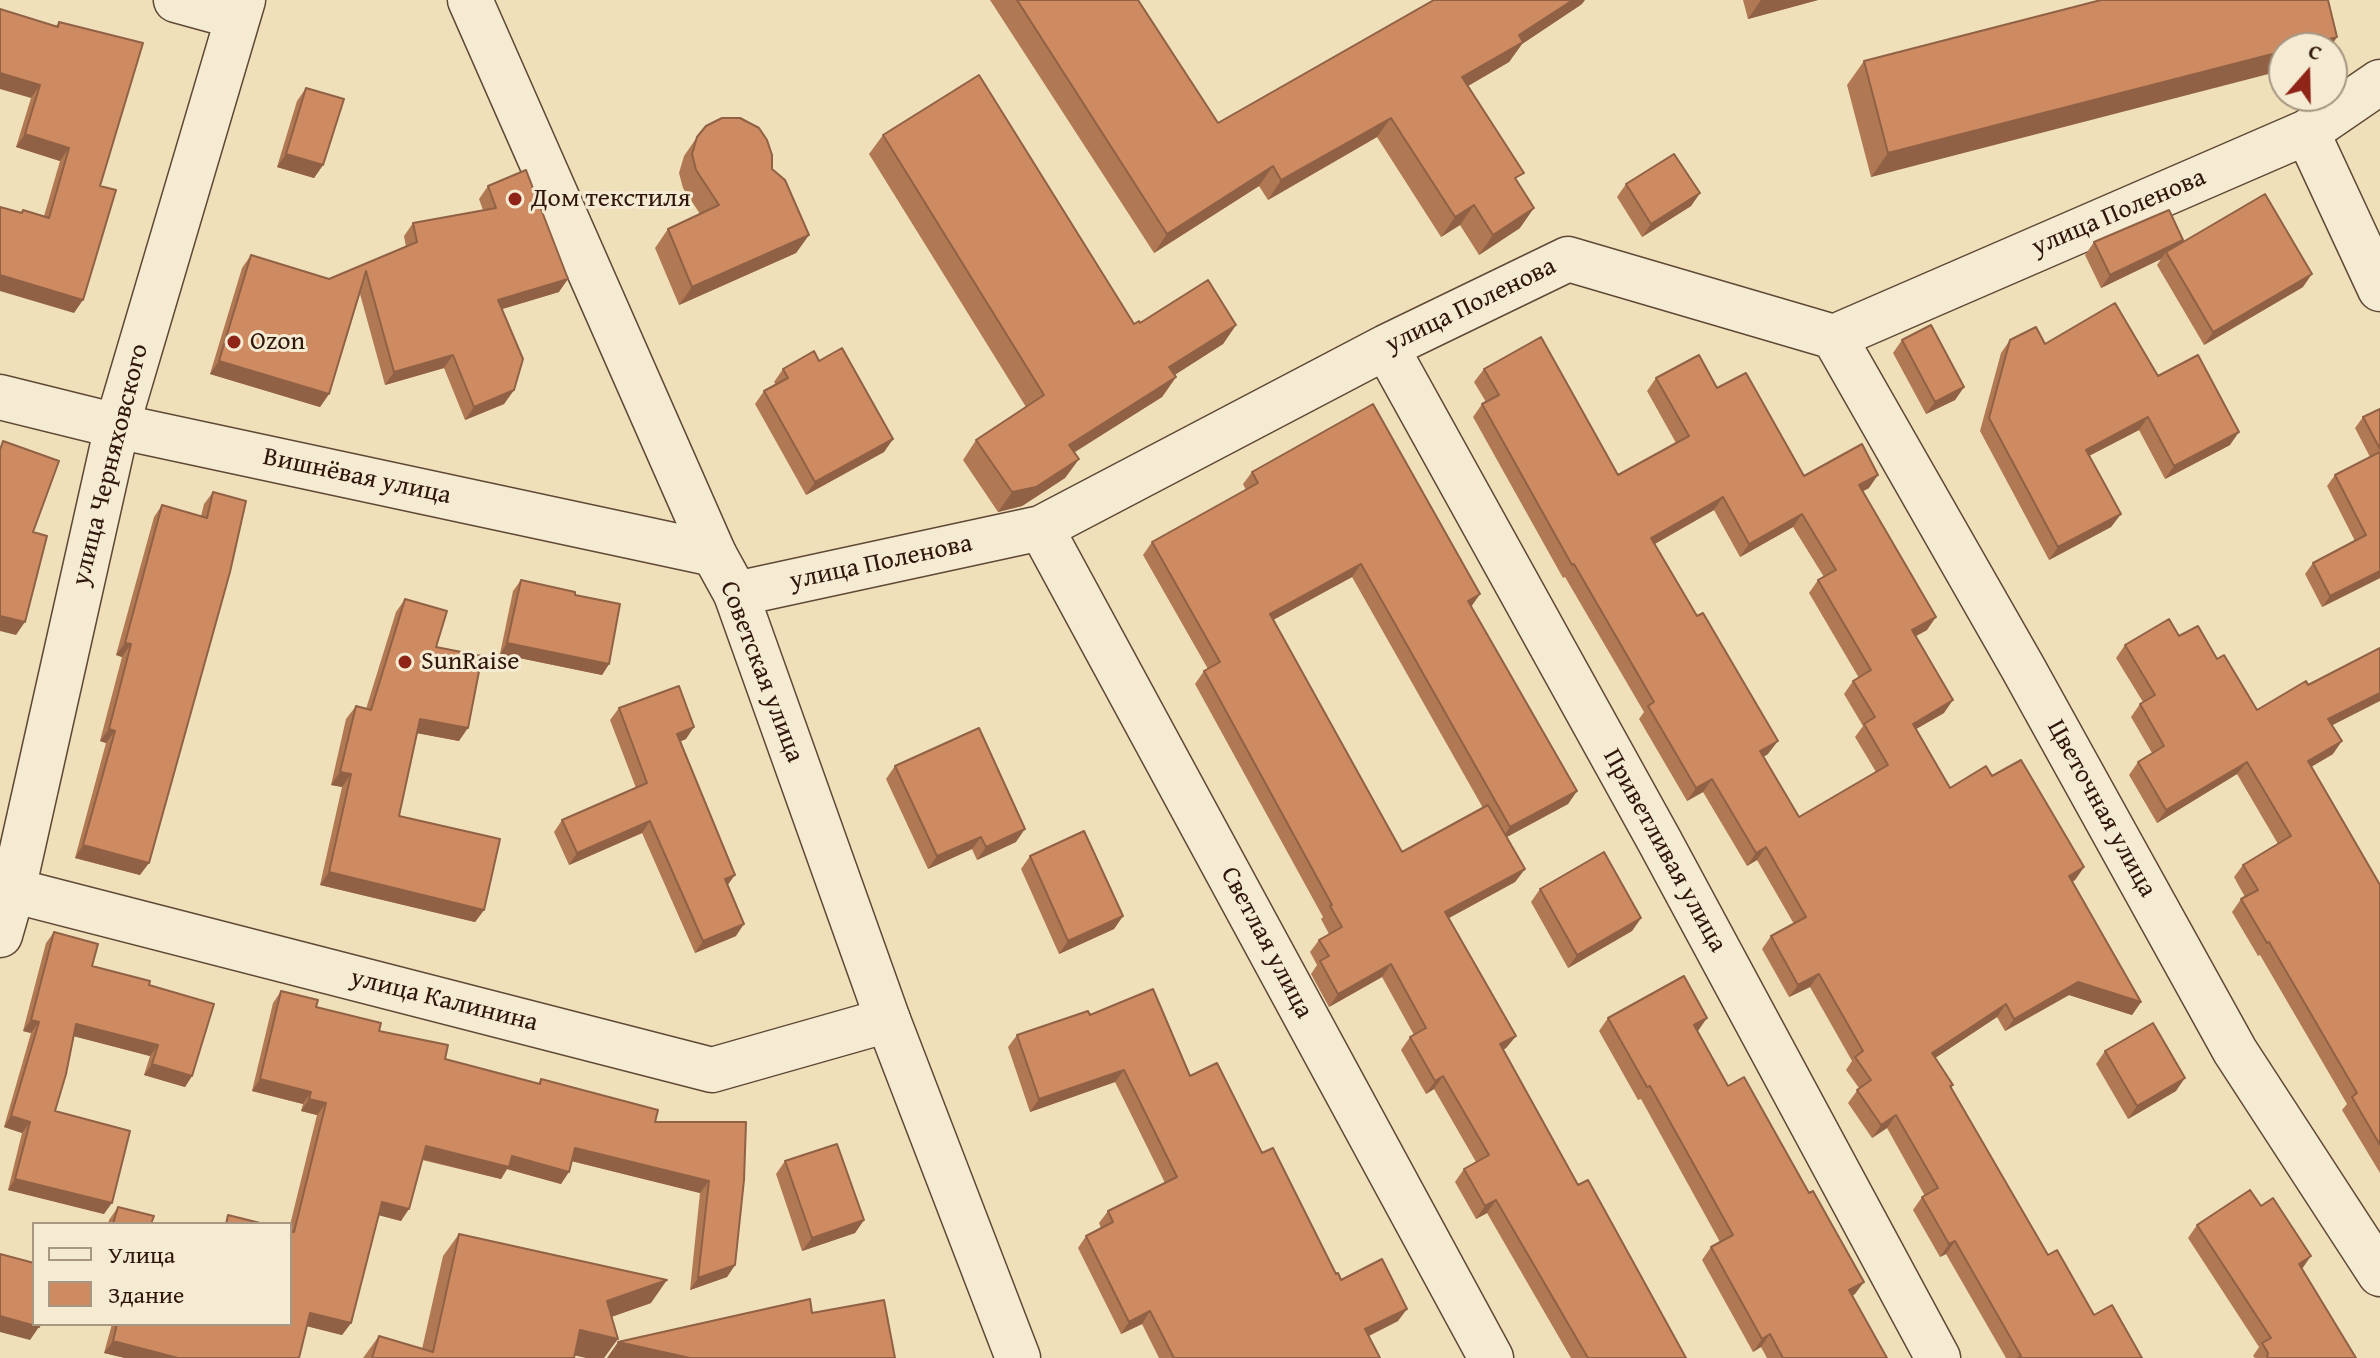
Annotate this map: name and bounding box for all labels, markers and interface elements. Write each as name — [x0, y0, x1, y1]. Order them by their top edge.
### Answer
north arrow — [2268, 32, 2348, 112]
text: С — [2304, 34, 2327, 68]
street label: улица Поленова — [2027, 162, 2211, 264]
place label: Дом текстиля — [531, 183, 691, 215]
marker: Дом текстиля — [506, 190, 524, 208]
street label: улица Поленова — [1381, 251, 1561, 361]
place label: Ozon — [250, 326, 305, 358]
marker: Ozon — [225, 333, 243, 351]
street label: улица Черняховского — [66, 341, 156, 589]
street label: Вишнёвая улица — [260, 442, 454, 512]
street label: улица Поленова — [787, 528, 975, 598]
street label: Советская улица — [712, 577, 810, 767]
place label: SunRaise — [421, 646, 519, 678]
marker: SunRaise — [396, 653, 414, 671]
street label: Цветочная улица — [2039, 715, 2163, 903]
street label: Приветливая улица — [1595, 744, 1733, 958]
street label: Светлая улица — [1213, 862, 1319, 1024]
street label: улица Калинина — [347, 963, 541, 1039]
legend — [32, 1222, 292, 1326]
text: Улица — [108, 1237, 175, 1272]
text: Здание — [108, 1277, 184, 1312]

